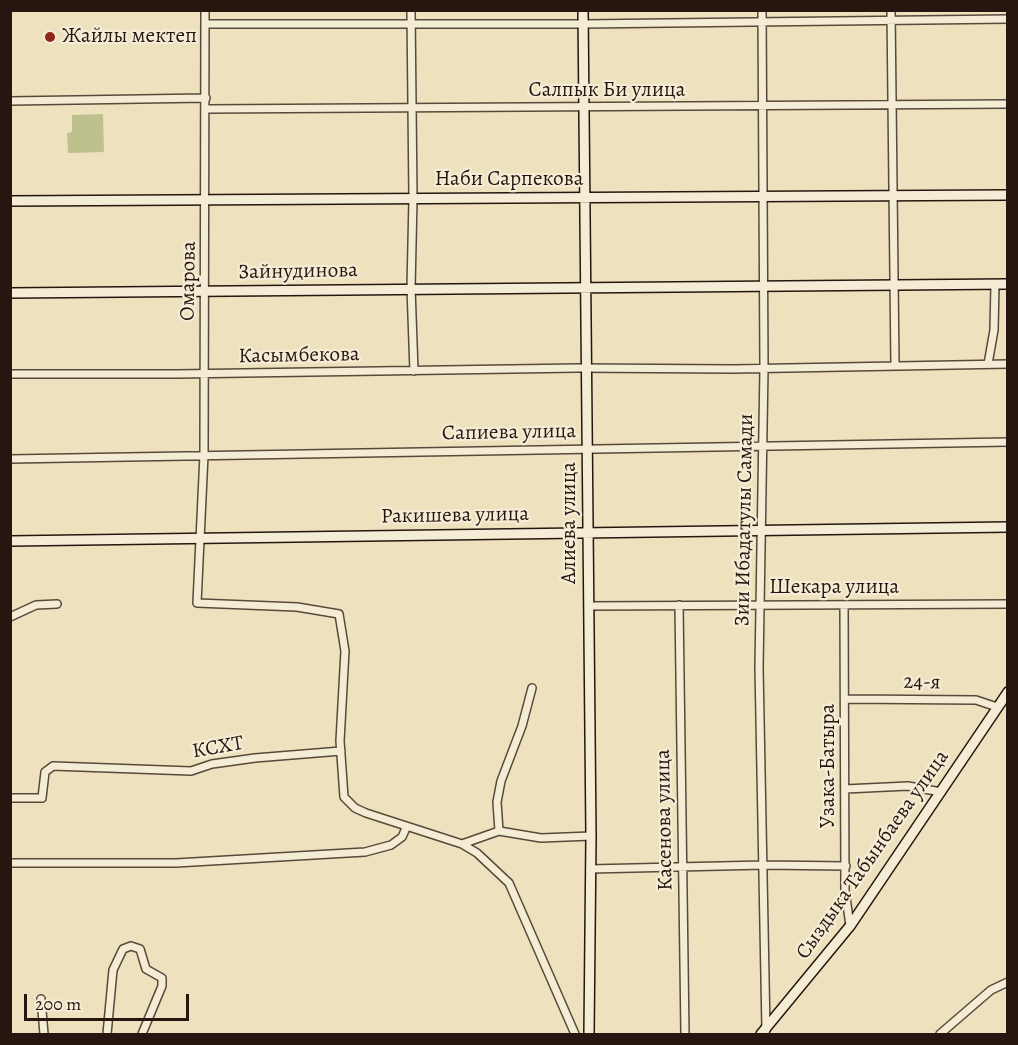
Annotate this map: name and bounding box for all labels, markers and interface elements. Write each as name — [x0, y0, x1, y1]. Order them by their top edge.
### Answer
place label: Жайлы мектеп — [62, 24, 197, 50]
marker: Жайлы мектеп — [43, 30, 57, 44]
street label: Салпык Би улица — [529, 78, 685, 104]
street label: Наби Сарпекова — [435, 167, 583, 193]
street label: Омарова — [176, 241, 202, 321]
street label: Зайнудинова — [238, 258, 358, 286]
street label: Касымбекова — [238, 342, 360, 370]
street label: Зии Ибадатулы Самади — [731, 413, 759, 627]
street label: Сапиева улица — [442, 419, 576, 447]
street label: Алиева улица — [557, 462, 583, 584]
street label: Ракишева улица — [381, 502, 529, 530]
street label: Шекара улица — [769, 575, 899, 601]
street label: 24-я — [903, 670, 941, 696]
street label: Узака-Батыра — [816, 704, 842, 828]
street label: КСХТ — [190, 731, 246, 765]
street label: Сыздыка Табынбаева улица — [791, 746, 955, 964]
street label: Касенова улица — [651, 749, 679, 891]
scale bar — [27, 982, 192, 1020]
text: 200 m — [35, 992, 81, 1016]

